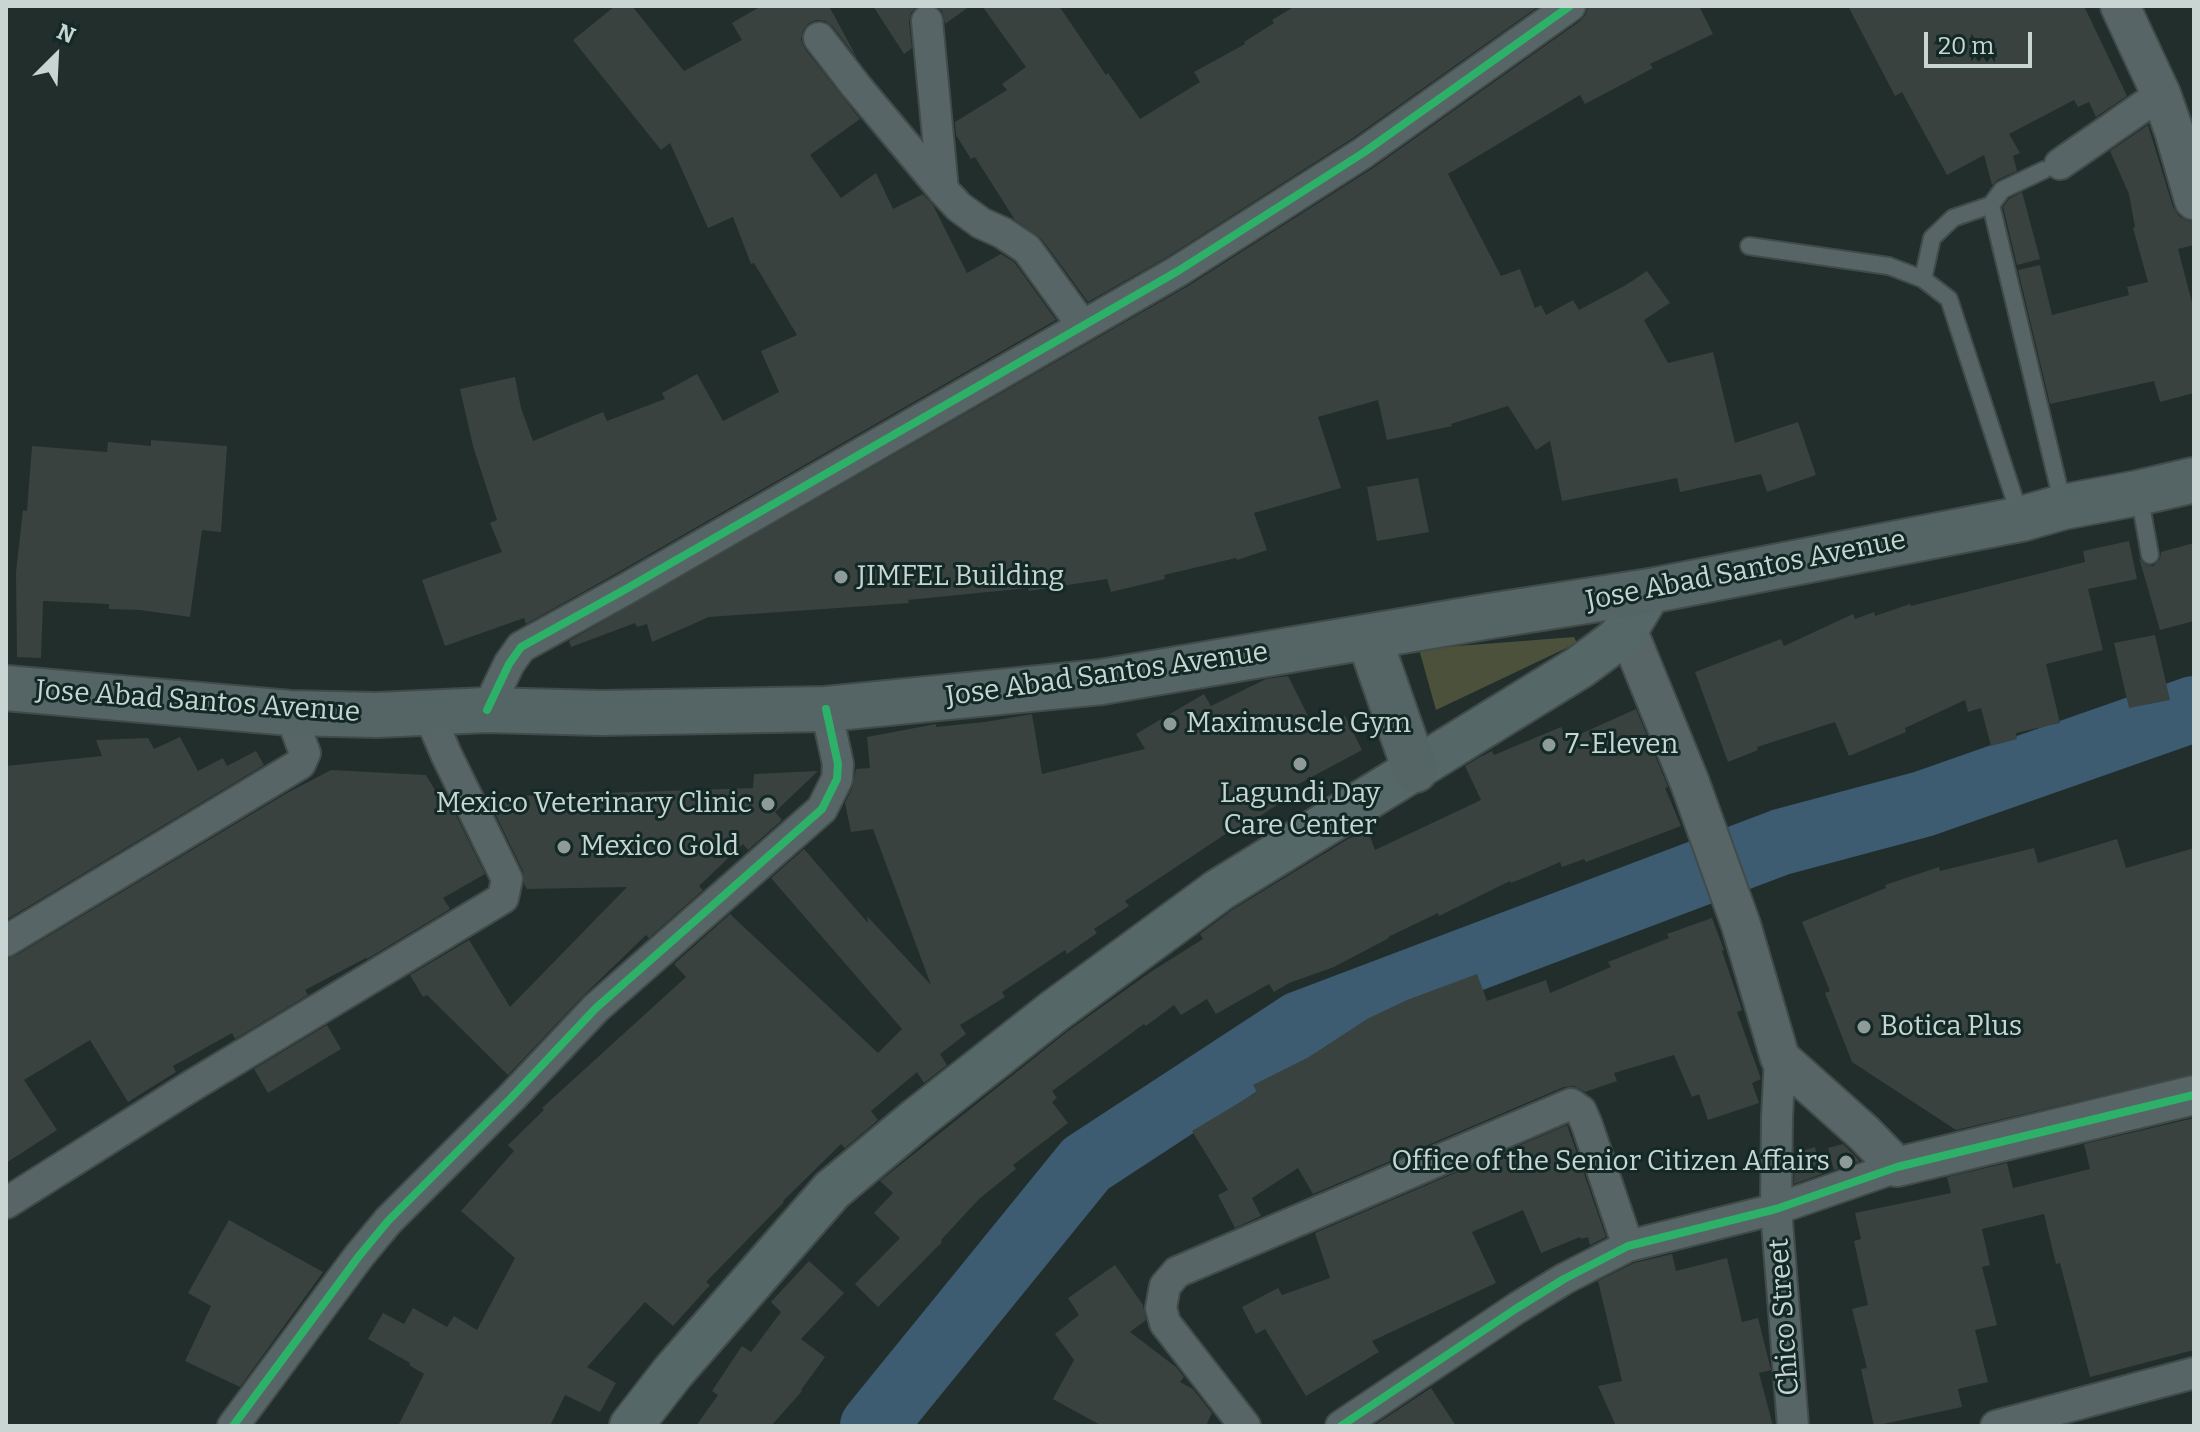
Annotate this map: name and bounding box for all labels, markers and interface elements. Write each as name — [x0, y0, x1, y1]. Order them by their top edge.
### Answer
north arrow — [16, 16, 96, 96]
scale bar — [1928, 16, 2036, 66]
text: N — [53, 18, 79, 49]
text: 20 m — [1938, 32, 1994, 60]
street label: Jose Abad Santos Avenue — [1583, 524, 1909, 618]
place label: JIMFEL Building — [857, 560, 1064, 594]
marker: JIMFEL Building — [832, 568, 850, 586]
street label: Jose Abad Santos Avenue — [944, 636, 1270, 714]
street label: Jose Abad Santos Avenue — [35, 674, 361, 730]
place label: Maximuscle Gym — [1186, 707, 1411, 741]
marker: Maximuscle Gym — [1161, 715, 1179, 733]
place label: 7-Eleven — [1565, 728, 1678, 762]
marker: 7-Eleven — [1540, 736, 1558, 754]
marker: Lagundi Day Care Center — [1291, 755, 1309, 773]
place label: Lagundi Day Care Center — [1220, 777, 1380, 843]
place label: Mexico Veterinary Clinic — [436, 787, 752, 821]
marker: Mexico Veterinary Clinic — [759, 795, 777, 813]
place label: Mexico Gold — [580, 830, 739, 864]
marker: Mexico Gold — [555, 838, 573, 856]
place label: Botica Plus — [1880, 1010, 2022, 1044]
marker: Botica Plus — [1855, 1018, 1873, 1036]
place label: Office of the Senior Citizen Affairs — [1391, 1145, 1830, 1179]
marker: Office of the Senior Citizen Affairs — [1837, 1153, 1855, 1171]
street label: Chico Street — [1763, 1237, 1807, 1397]

